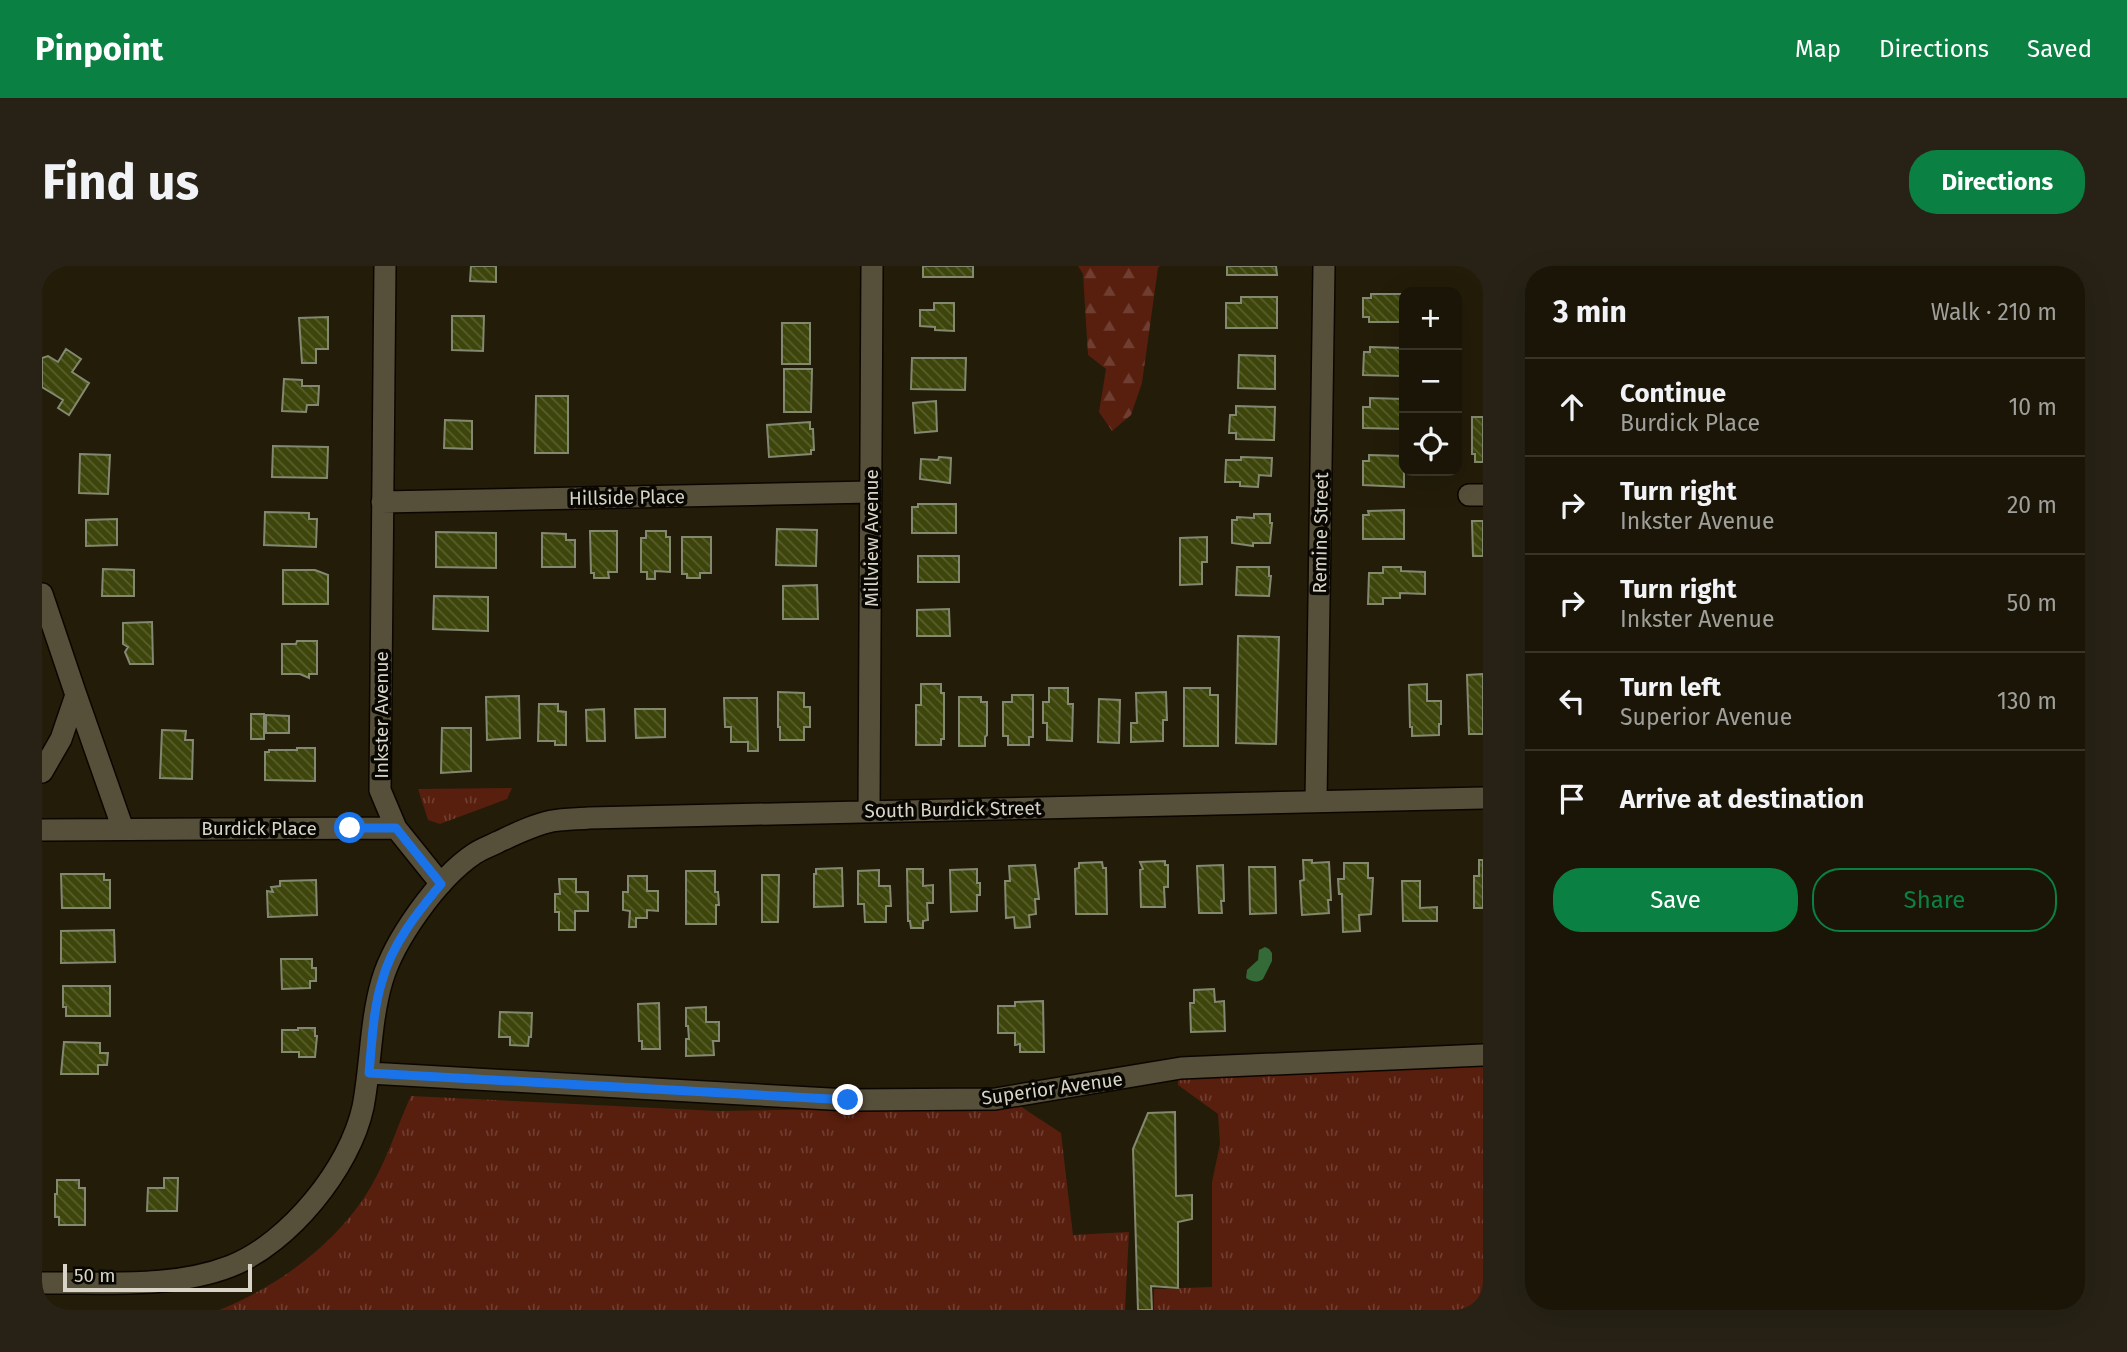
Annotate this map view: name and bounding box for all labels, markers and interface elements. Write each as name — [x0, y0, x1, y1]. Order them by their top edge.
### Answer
text: Pinpoint — [35, 29, 163, 69]
text: Map — [1795, 35, 1841, 63]
text: Directions — [1879, 35, 1989, 63]
text: Saved — [2027, 35, 2092, 63]
button: Directions — [1909, 150, 2085, 214]
text: Find us — [42, 153, 199, 212]
map controls — [1399, 287, 1462, 476]
button: + — [1399, 287, 1462, 350]
text: 3 min — [1553, 294, 1627, 330]
text: Walk · 210 m — [1931, 298, 2057, 326]
button: − — [1399, 350, 1462, 413]
text: Continue — [1620, 378, 1726, 409]
icon: ahead — [1553, 388, 1591, 426]
text: 10 m — [2008, 393, 2057, 421]
text: Burdick Place — [1620, 409, 1760, 437]
button: locate — [1399, 413, 1462, 476]
street label: Millview Avenue — [860, 469, 883, 607]
street label: Remine Street — [1308, 472, 1333, 594]
text: Turn right — [1620, 476, 1737, 507]
street label: Hillside Place — [569, 485, 685, 510]
icon: right — [1553, 486, 1591, 524]
text: 20 m — [2007, 491, 2057, 519]
text: Inkster Avenue — [1620, 507, 1774, 535]
text: Turn right — [1620, 574, 1737, 605]
icon: right — [1553, 584, 1591, 622]
text: 50 m — [2007, 589, 2057, 617]
text: Inkster Avenue — [1620, 605, 1774, 633]
street label: Inkster Avenue — [370, 651, 393, 779]
text: Turn left — [1620, 672, 1721, 703]
icon: left — [1553, 682, 1591, 720]
text: 130 m — [1997, 687, 2057, 715]
text: Superior Avenue — [1620, 703, 1792, 731]
icon: arrive — [1553, 780, 1591, 818]
text: Arrive at destination — [1620, 784, 1864, 815]
street label: South Burdick Street — [864, 796, 1042, 823]
route start — [334, 812, 365, 843]
street label: Burdick Place — [201, 817, 317, 840]
button: Save — [1553, 868, 1798, 932]
button: Share — [1812, 868, 2057, 932]
street label: Superior Avenue — [980, 1067, 1124, 1110]
route end — [832, 1084, 863, 1115]
scale bar — [63, 1261, 252, 1293]
text: 50 m — [74, 1264, 115, 1287]

